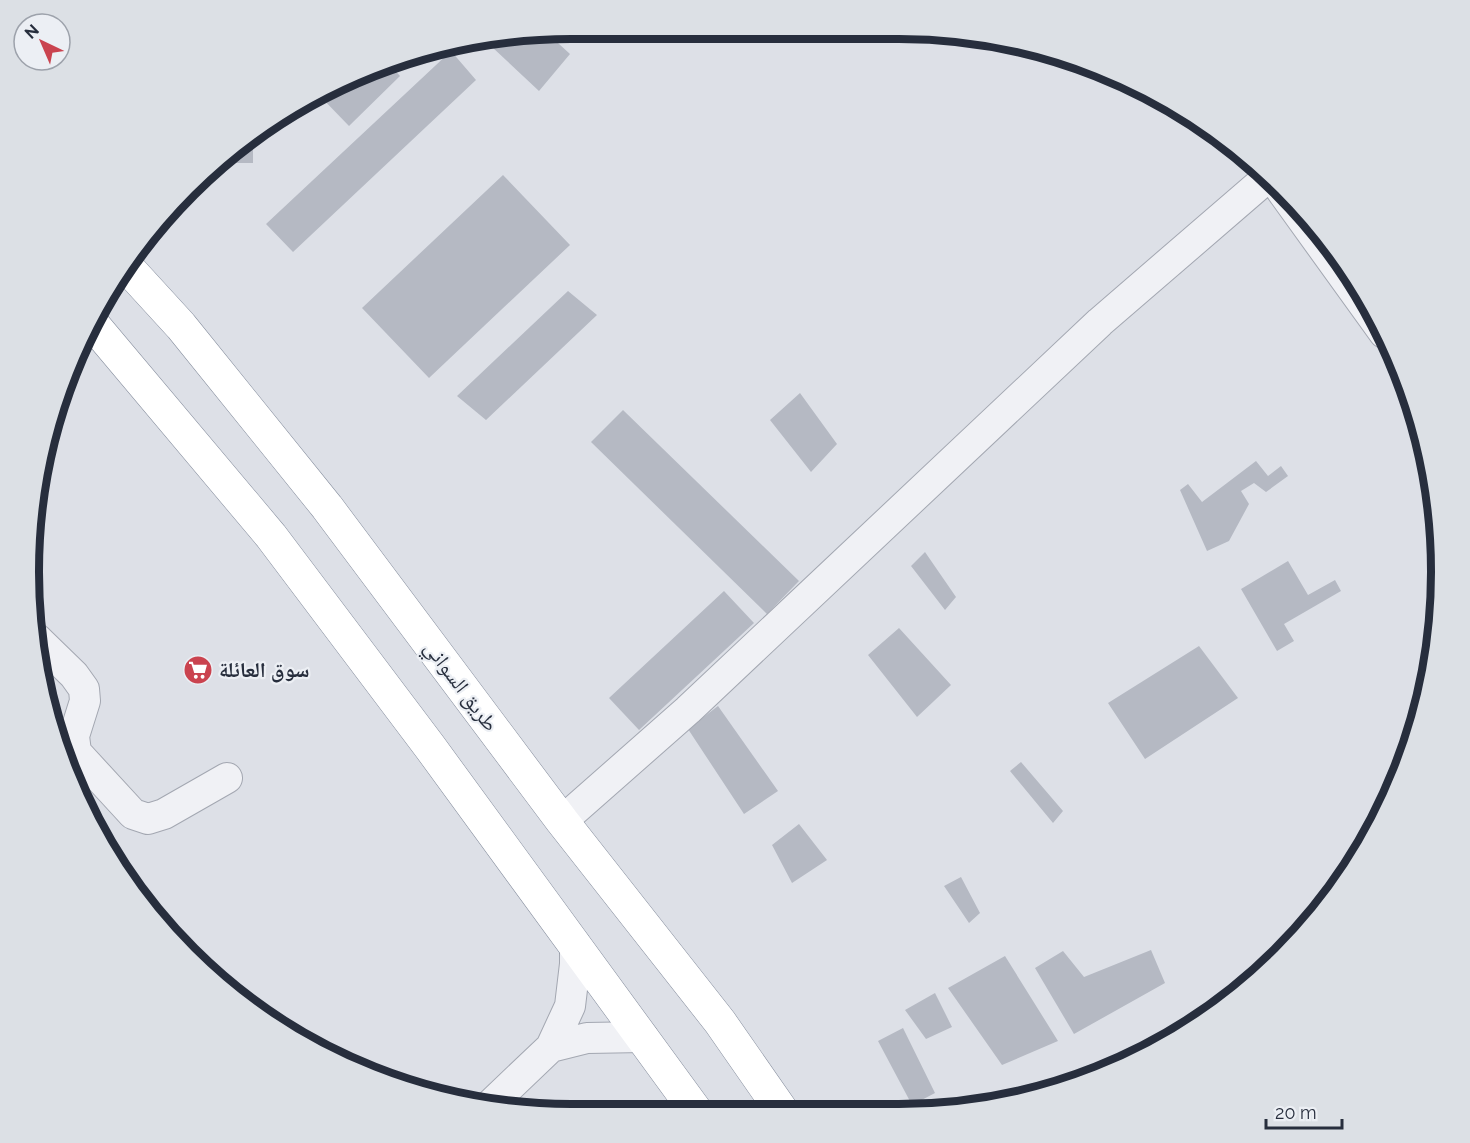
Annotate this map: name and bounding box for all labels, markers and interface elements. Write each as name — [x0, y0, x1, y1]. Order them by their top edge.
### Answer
north arrow — [12, 12, 72, 72]
text: N — [21, 20, 43, 43]
street label: طريق السواني — [416, 636, 504, 738]
supermarket icon: سوق العائلة — [182, 654, 214, 686]
place label: سوق العائلة — [219, 657, 309, 683]
scale bar — [1266, 1092, 1342, 1130]
text: 20 m — [1275, 1102, 1317, 1123]

